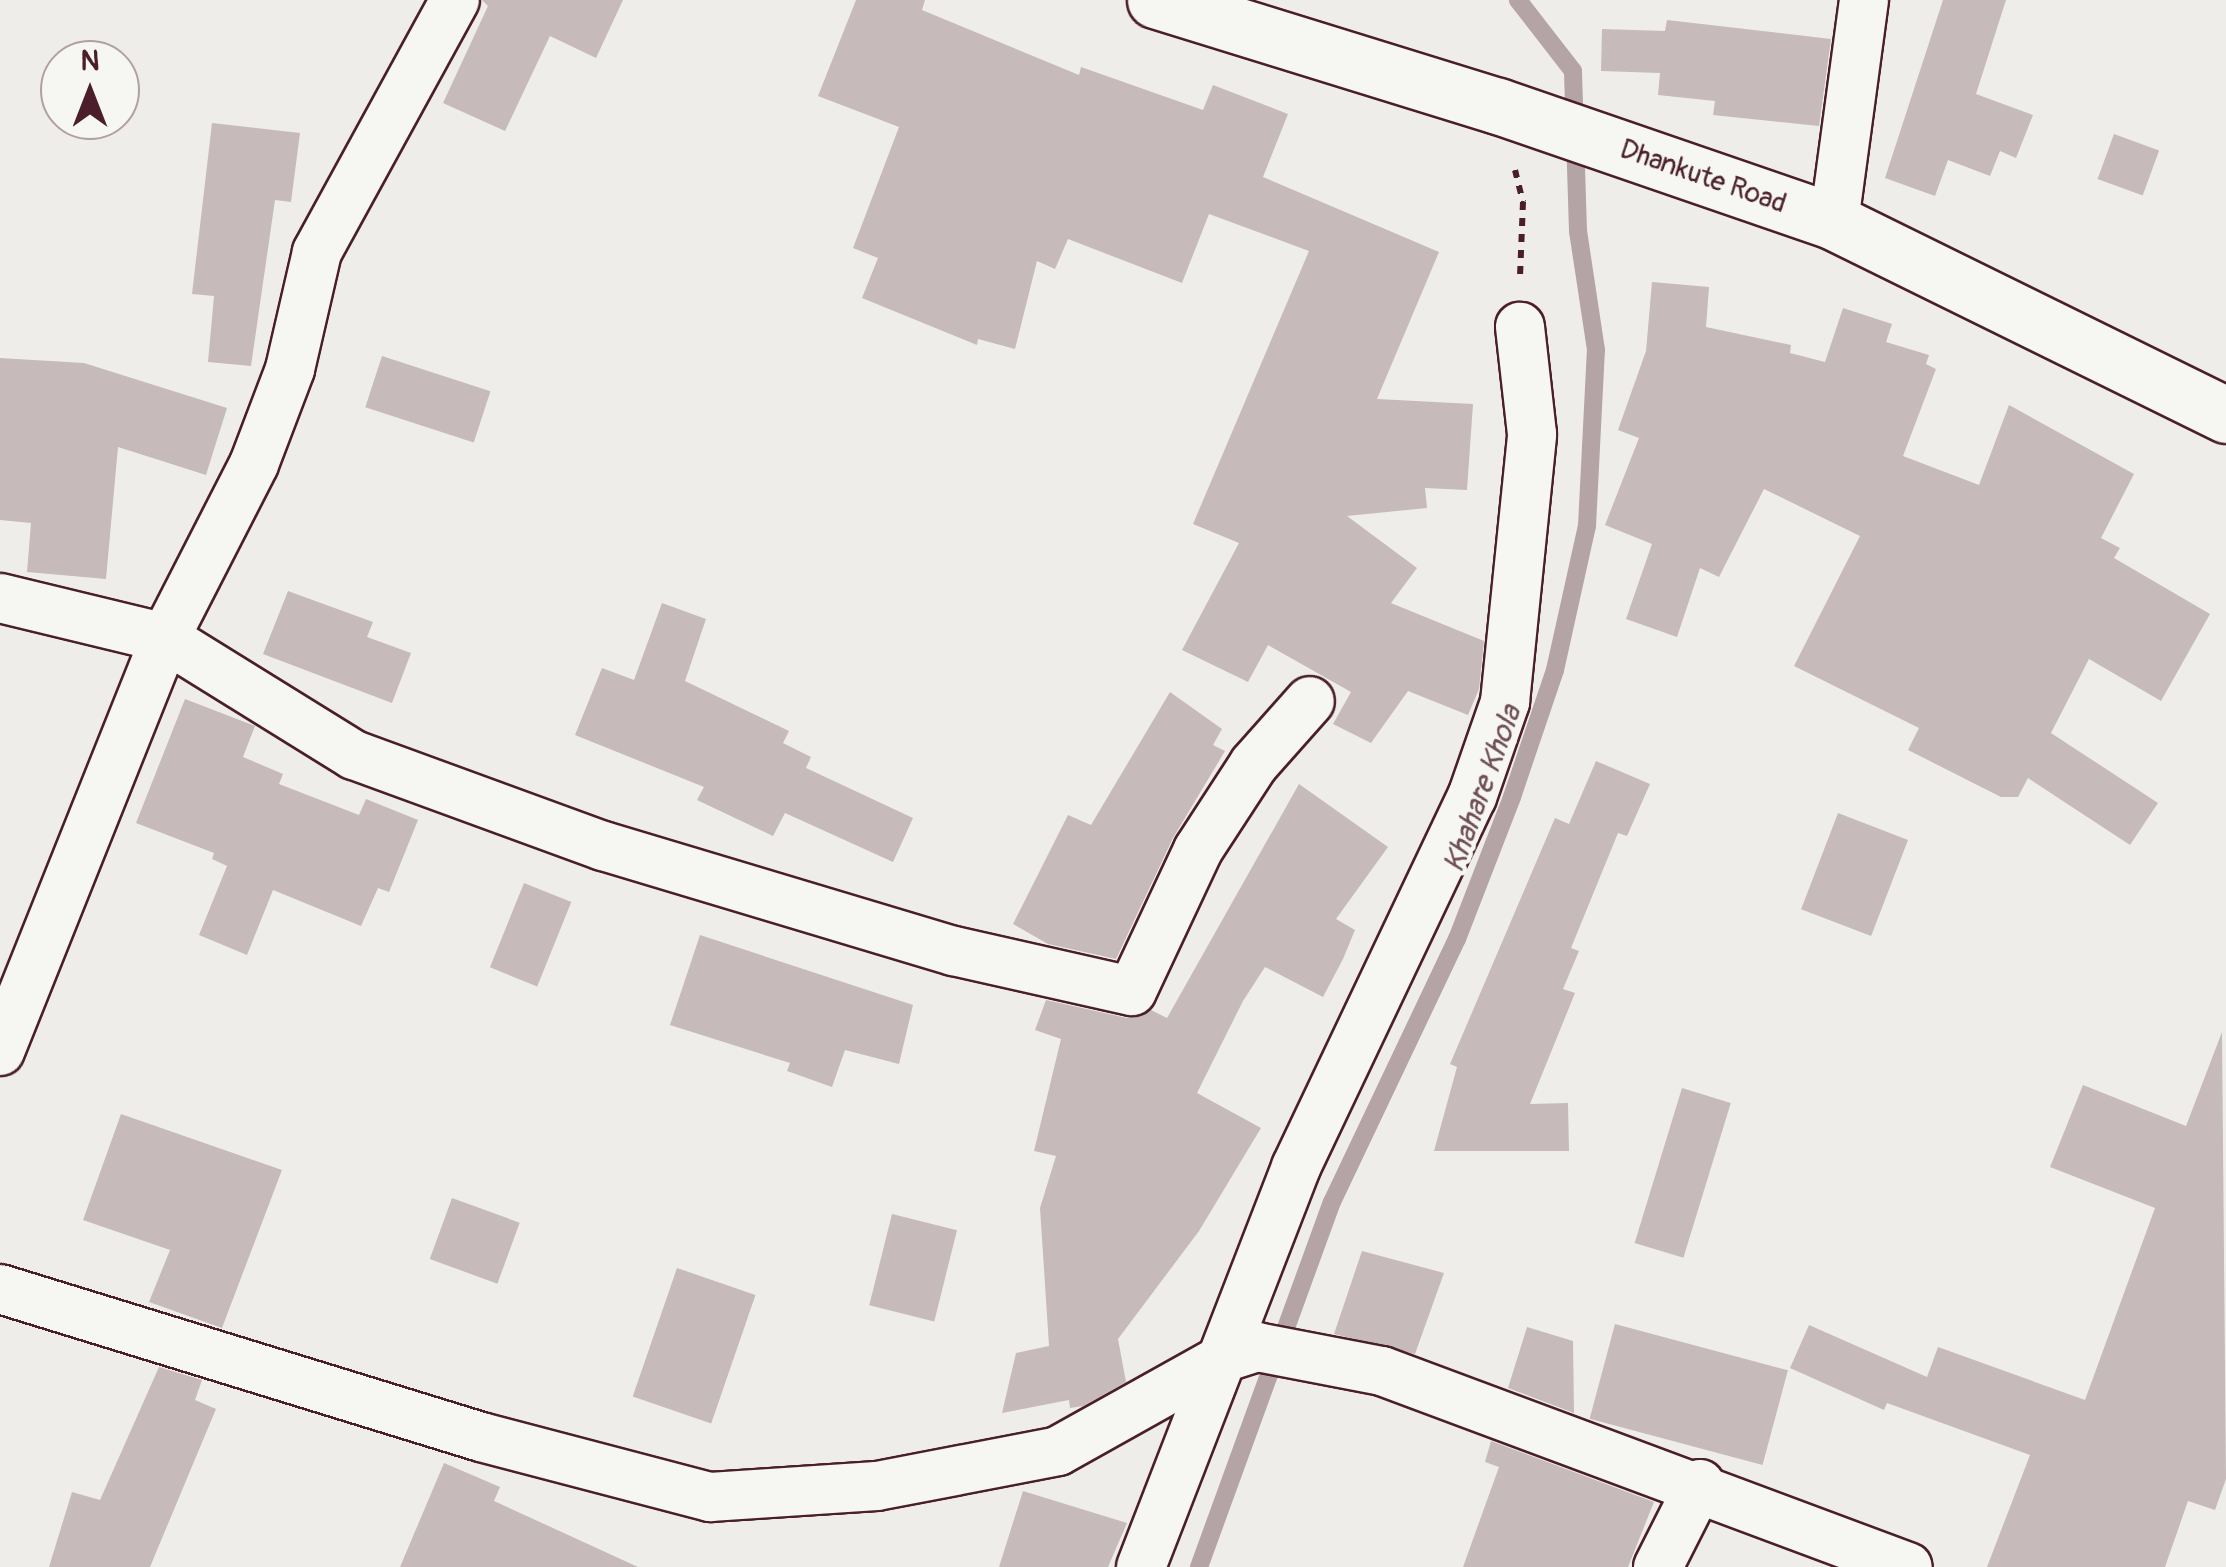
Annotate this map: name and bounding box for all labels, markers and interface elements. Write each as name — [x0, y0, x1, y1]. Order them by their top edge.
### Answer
north arrow — [40, 40, 140, 140]
text: N — [81, 44, 99, 79]
street label: Dhankute Road — [1615, 133, 1791, 221]
water label: Khahare Khola — [1436, 701, 1530, 877]

